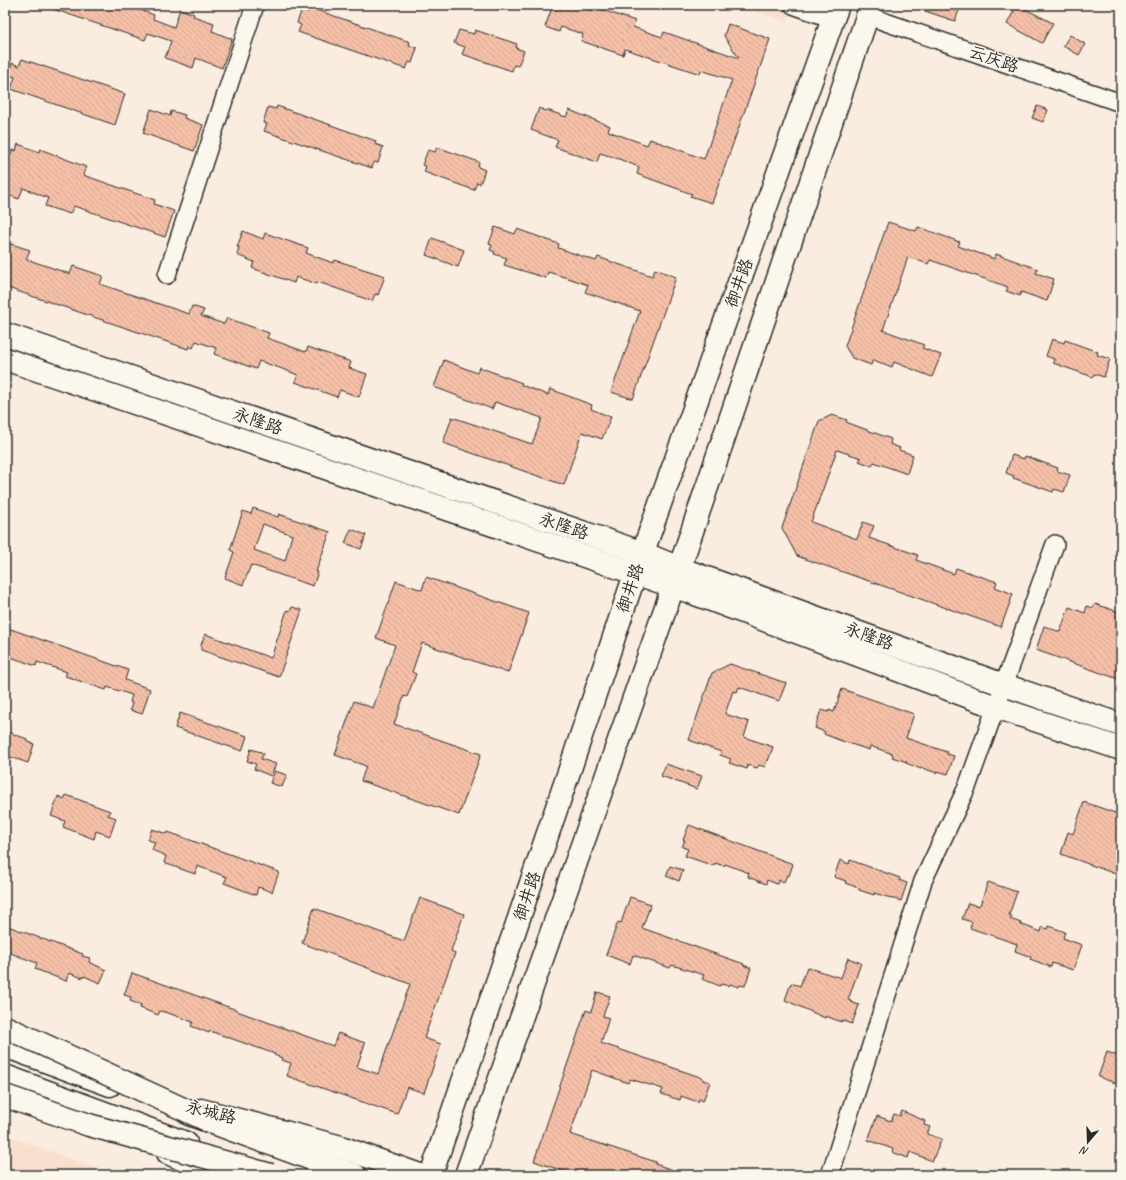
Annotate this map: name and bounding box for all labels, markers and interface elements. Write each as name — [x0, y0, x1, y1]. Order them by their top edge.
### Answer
street label: 云庆路 — [966, 41, 1022, 77]
street label: 御井路 — [720, 255, 758, 311]
street label: 永隆路 — [230, 403, 286, 439]
street label: 永隆路 — [536, 508, 592, 544]
street label: 御井路 — [612, 560, 648, 616]
street label: 永隆路 — [841, 617, 897, 655]
street label: 御井路 — [509, 868, 545, 924]
street label: 永城路 — [184, 1096, 238, 1128]
north arrow — [1068, 1122, 1108, 1162]
text: N — [1077, 1143, 1090, 1159]

